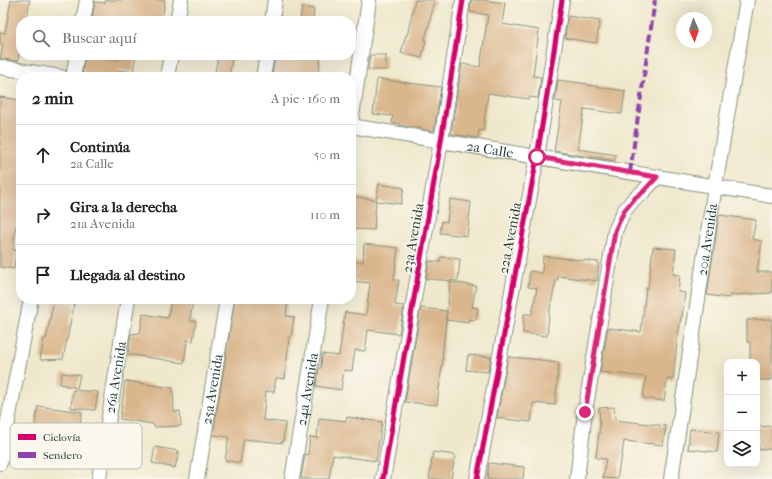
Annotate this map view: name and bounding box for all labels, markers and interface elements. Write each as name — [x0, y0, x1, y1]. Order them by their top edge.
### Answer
north arrow — [676, 12, 712, 48]
search box — [16, 16, 356, 60]
icon: search — [30, 27, 52, 49]
text: Buscar aquí — [62, 29, 137, 47]
text: 2 min — [32, 88, 73, 108]
text: A pie · 160 m — [271, 91, 340, 106]
street label: 2a Calle — [465, 137, 515, 161]
text: Continúa — [70, 138, 130, 156]
icon: ahead — [32, 144, 54, 166]
text: 50 m — [314, 147, 340, 162]
route start — [528, 148, 546, 166]
text: 2a Calle — [70, 156, 114, 171]
text: Gira a la derecha — [70, 198, 177, 216]
street label: 22a Avenida — [495, 200, 525, 275]
street label: 23a Avenida — [398, 201, 428, 274]
street label: 20a Avenida — [693, 202, 721, 277]
icon: right — [32, 204, 54, 226]
text: 110 m — [310, 207, 340, 222]
text: 21a Avenida — [70, 216, 135, 231]
icon: arrive — [32, 264, 54, 286]
text: Llegada al destino — [70, 266, 185, 284]
street label: 26a Avenida — [101, 339, 130, 415]
street label: 24a Avenida — [293, 351, 321, 427]
street label: 25a Avenida — [198, 352, 226, 426]
map controls — [724, 359, 760, 467]
button: + — [724, 359, 760, 395]
button: − — [724, 395, 760, 431]
route end — [576, 403, 594, 421]
legend — [10, 423, 142, 469]
text: Ciclovía — [43, 431, 81, 444]
button: layers — [724, 431, 760, 467]
text: Sendero — [43, 449, 82, 462]

